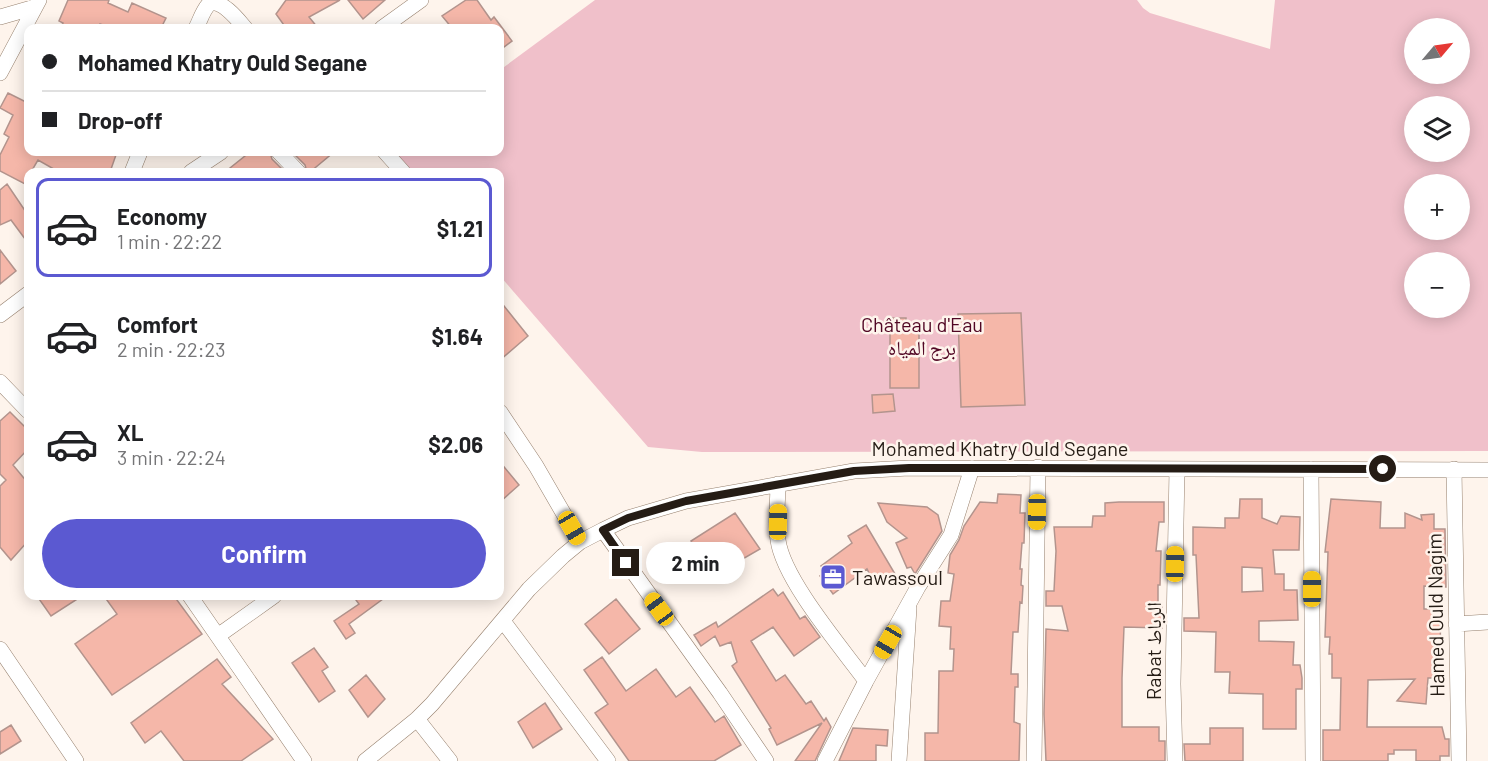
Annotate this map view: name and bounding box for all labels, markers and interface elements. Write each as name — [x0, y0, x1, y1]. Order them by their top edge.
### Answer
north arrow — [1404, 18, 1470, 84]
map controls — [1404, 18, 1470, 318]
text: Mohamed Khatry Ould Segane — [78, 49, 367, 75]
button: layers — [1404, 96, 1470, 162]
text: Drop-off — [78, 107, 162, 133]
button: + — [1404, 174, 1470, 240]
icon: car — [45, 201, 99, 255]
text: Economy — [117, 203, 207, 229]
text: $1.21 — [437, 215, 483, 241]
text: 1 min · 22:22 — [117, 229, 222, 253]
button: − — [1404, 252, 1470, 318]
icon: car — [45, 309, 99, 363]
text: Comfort — [117, 311, 198, 337]
park label: Château d'Eau برج المياه — [861, 312, 983, 361]
text: $1.64 — [432, 323, 483, 349]
text: 2 min · 22:23 — [117, 337, 225, 361]
icon: car — [45, 417, 99, 471]
text: XL — [117, 419, 143, 445]
text: $2.06 — [428, 431, 483, 457]
street label: Mohamed Khatry Ould Segane — [872, 436, 1128, 460]
text: 3 min · 22:24 — [117, 445, 226, 469]
route start — [1369, 455, 1396, 482]
car — [1028, 494, 1046, 530]
car — [769, 504, 787, 540]
car — [555, 508, 589, 548]
button: Confirm — [42, 519, 486, 588]
street label: Hamed Ould Nagim — [1422, 533, 1448, 697]
callout: 2 min — [647, 542, 746, 584]
car — [1166, 546, 1184, 582]
route end — [612, 549, 639, 576]
text: 2 min — [672, 551, 719, 575]
office icon: Tawassoul — [818, 562, 848, 592]
place label: Tawassoul — [852, 565, 943, 589]
car — [1303, 571, 1321, 607]
car — [641, 589, 677, 629]
street label: Rabat الرباط — [1141, 602, 1166, 700]
car — [871, 622, 905, 662]

